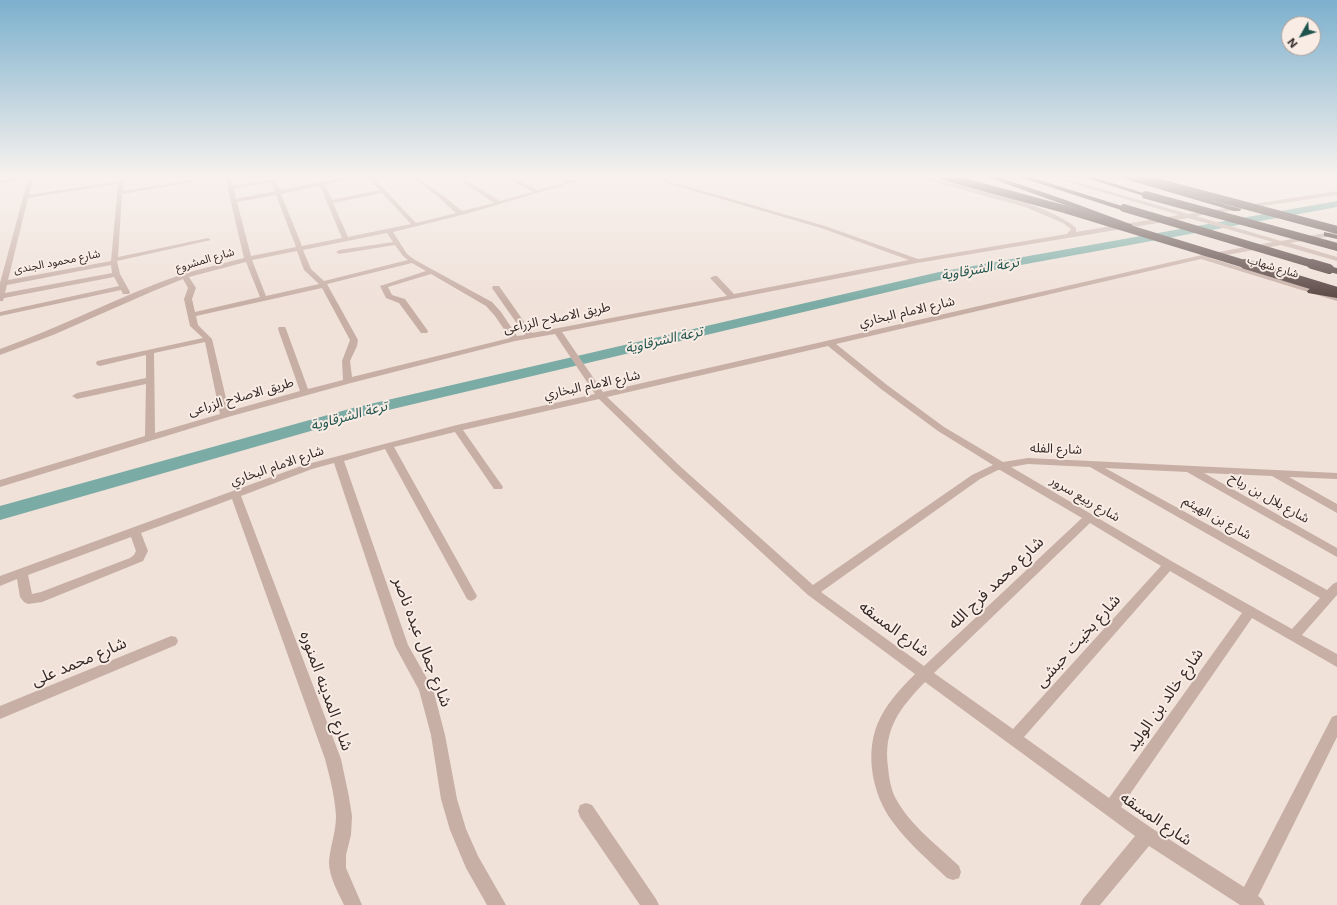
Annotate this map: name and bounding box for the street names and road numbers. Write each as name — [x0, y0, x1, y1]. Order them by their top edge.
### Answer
street label: شارع المشروع — [174, 245, 236, 275]
street label: شارع محمود الجندى — [13, 247, 101, 277]
street label: شارع شهاب — [1246, 253, 1300, 281]
street label: شارع الامام البخاري — [858, 293, 956, 331]
street label: طريق الاصلاح الزراعى — [502, 299, 612, 337]
street label: شارع الامام البخاري — [543, 367, 641, 403]
street label: طريق الاصلاح الزراعى — [186, 374, 296, 420]
street label: شارع الفله — [1030, 440, 1082, 458]
street label: شارع الامام البخاري — [228, 443, 326, 489]
street label: شارع بلال بن رباح — [1226, 469, 1312, 527]
street label: شارع ربيع سرور — [1047, 473, 1123, 525]
street label: شارع بن الهيثم — [1180, 493, 1254, 543]
street label: شارع محمد فرج الله — [944, 533, 1048, 633]
street label: شارع جمال عبده ناصر — [388, 574, 456, 710]
street label: شارع بخيت حبشى — [1031, 591, 1125, 691]
street label: شارع المسقه — [855, 597, 933, 661]
street label: شارع المدينه المنوره — [295, 629, 357, 753]
street label: شارع محمد على — [29, 633, 129, 691]
street label: شارع خالد بن الوليد — [1122, 645, 1208, 755]
street label: شارع المسقه — [1117, 788, 1195, 850]

